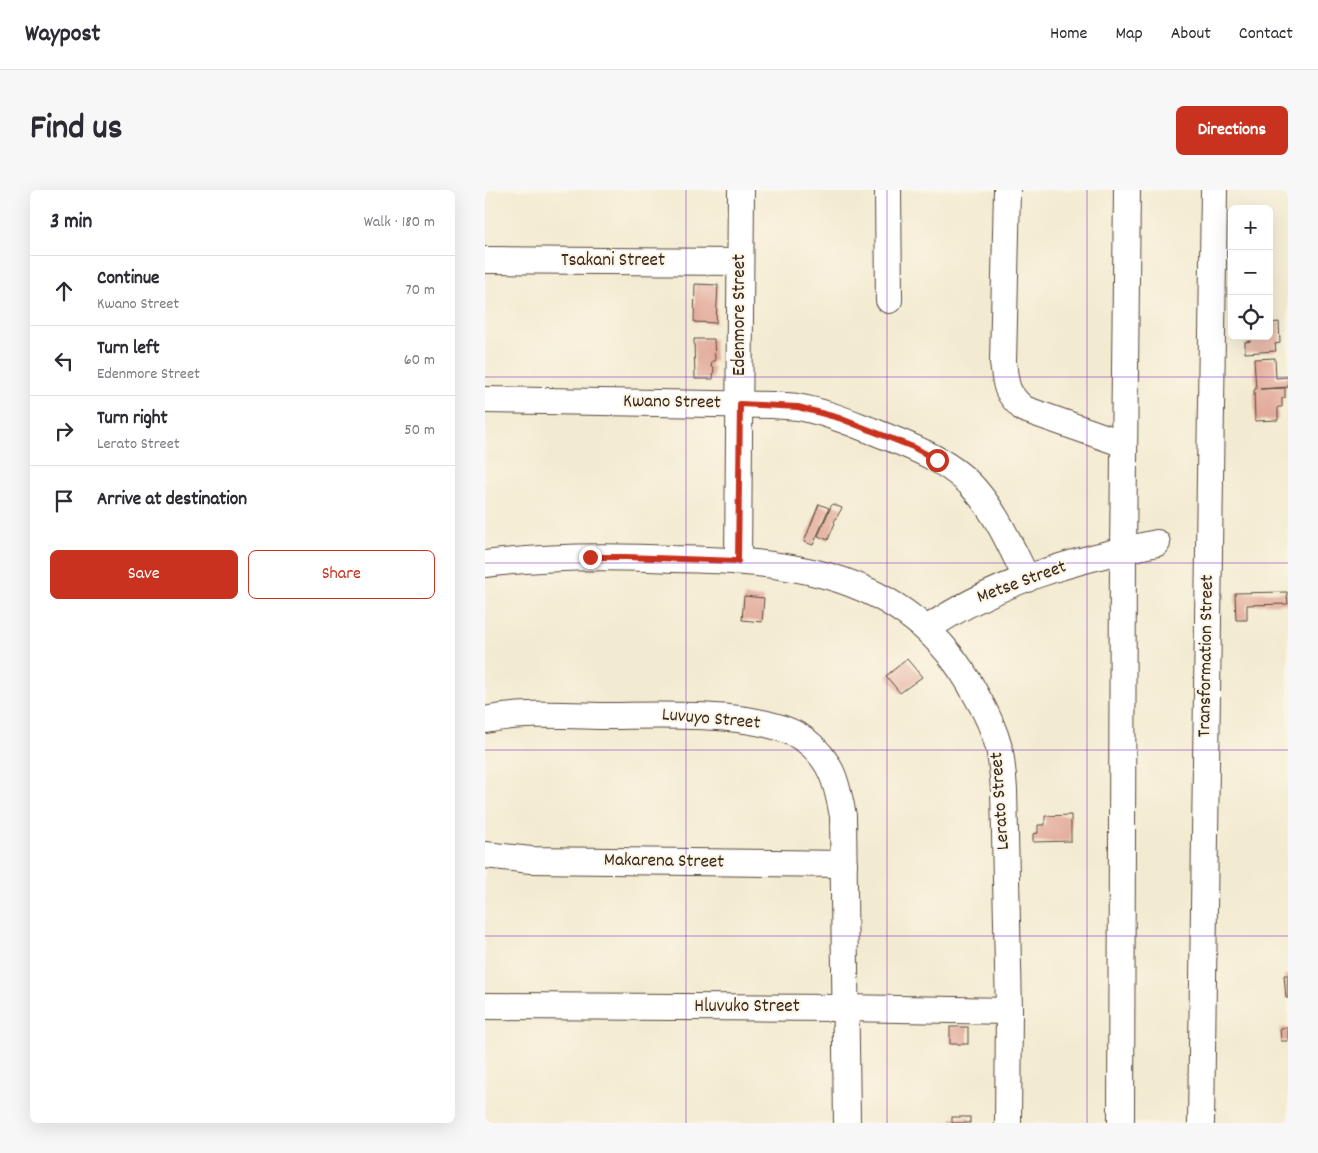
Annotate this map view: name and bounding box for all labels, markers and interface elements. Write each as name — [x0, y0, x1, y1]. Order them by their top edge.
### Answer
text: Waypost — [25, 18, 100, 52]
text: Home — [1050, 22, 1087, 47]
text: Map — [1115, 22, 1143, 47]
text: About — [1171, 22, 1211, 47]
text: Contact — [1239, 22, 1293, 47]
text: Find us — [30, 105, 122, 155]
button: Directions — [1176, 106, 1288, 155]
map controls — [1228, 205, 1273, 340]
button: + — [1228, 205, 1273, 250]
text: 3 min — [50, 208, 92, 238]
text: Walk · 180 m — [364, 211, 435, 234]
street label: Tsakani Street — [561, 248, 665, 275]
button: − — [1228, 250, 1273, 295]
street label: Edenmore Street — [727, 254, 754, 376]
text: Continue — [97, 266, 159, 293]
icon: ahead — [50, 277, 78, 305]
text: 70 m — [405, 279, 435, 302]
text: Kwano Street — [97, 293, 179, 316]
button: locate — [1228, 295, 1273, 340]
text: Turn left — [97, 336, 160, 363]
icon: left — [50, 347, 78, 375]
text: 60 m — [404, 349, 435, 372]
text: Edenmore Street — [97, 363, 200, 386]
street label: Kwano Street — [623, 389, 721, 417]
text: Turn right — [97, 406, 168, 433]
icon: right — [50, 417, 78, 445]
text: 50 m — [404, 419, 435, 442]
text: Lerato Street — [97, 433, 180, 456]
route start — [926, 449, 949, 472]
icon: arrive — [50, 487, 78, 515]
text: Arrive at destination — [97, 487, 247, 514]
route end — [579, 546, 602, 569]
button: Save — [50, 550, 238, 599]
button: Share — [248, 550, 435, 599]
street label: Metse Street — [974, 554, 1070, 612]
street label: Transformation Street — [1192, 574, 1222, 738]
street label: Luvuyo Street — [661, 702, 761, 738]
street label: Lerato Street — [984, 751, 1018, 851]
street label: Makarena Street — [604, 847, 724, 877]
street label: Hluvuko Street — [694, 994, 800, 1021]

